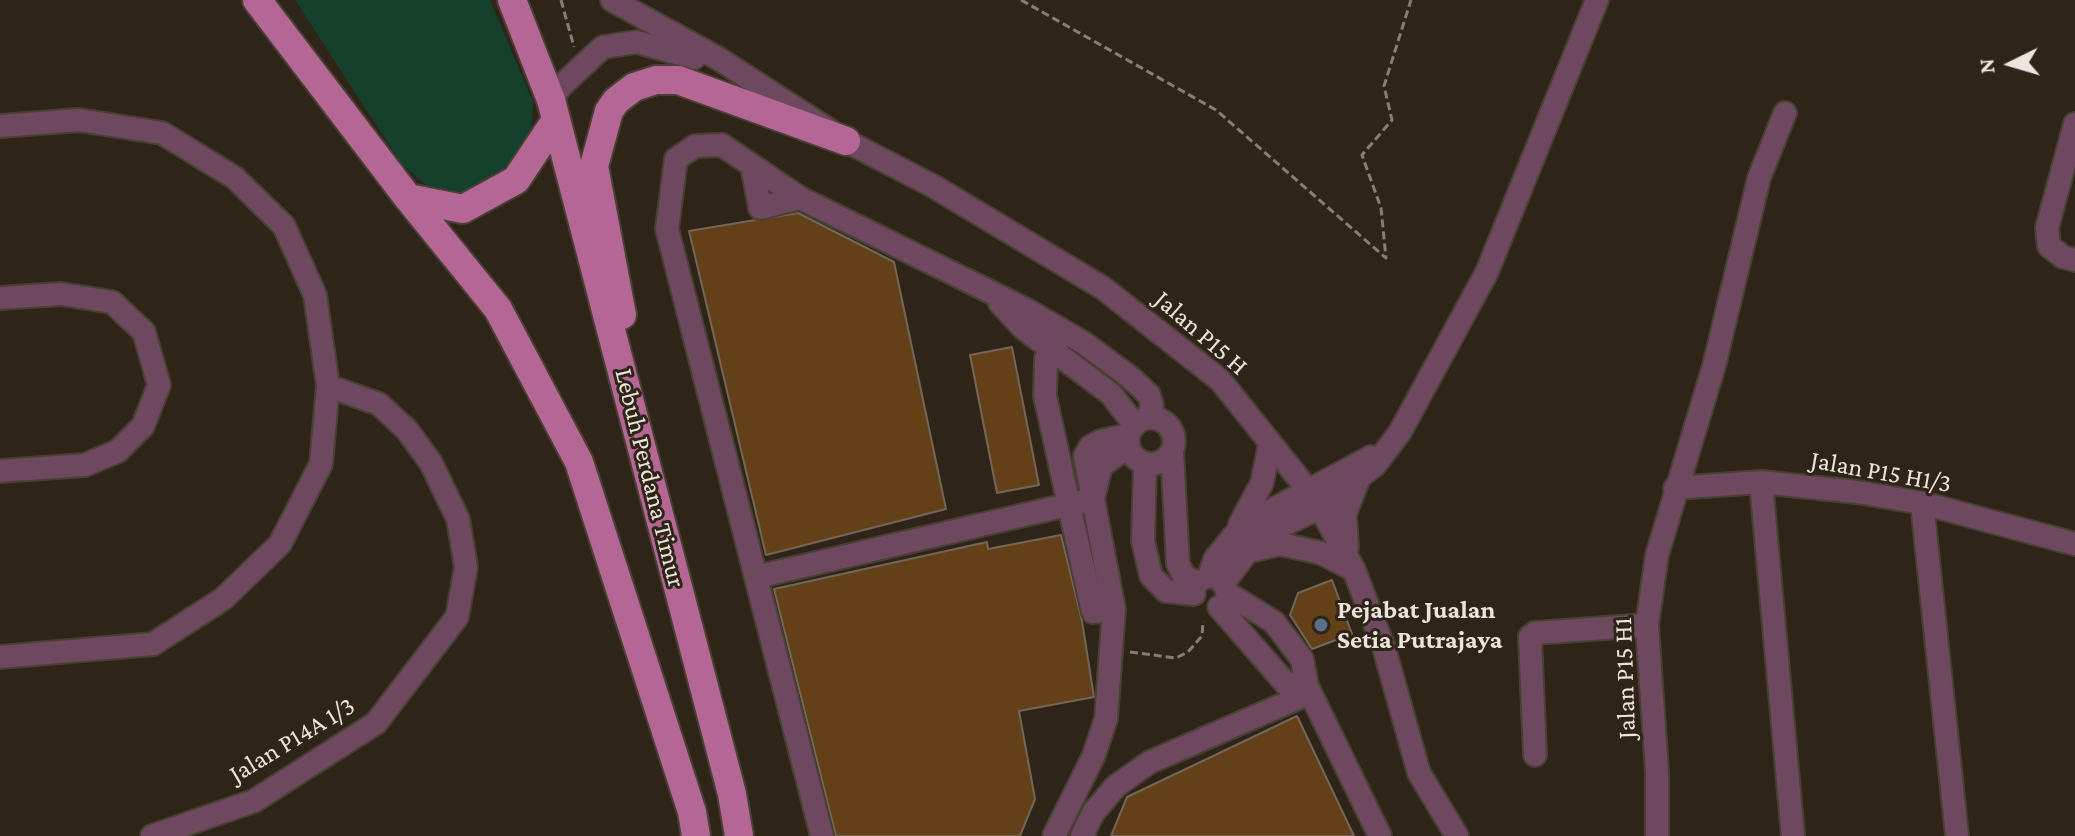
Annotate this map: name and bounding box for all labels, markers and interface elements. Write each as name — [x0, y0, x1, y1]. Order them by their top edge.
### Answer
north arrow — [1971, 24, 2051, 104]
text: N — [1973, 58, 2000, 75]
street label: Jalan P15 H — [1148, 284, 1254, 382]
street label: Lebuh Perdana Timur — [608, 365, 692, 591]
street label: Jalan P15 H1/3 — [1808, 444, 1954, 500]
place label: Pejabat Jualan Setia Putrajaya — [1337, 594, 1503, 656]
marker: Pejabat Jualan Setia Putrajaya — [1312, 616, 1330, 634]
street label: Jalan P15 H1 — [1607, 617, 1643, 739]
street label: Jalan P14A 1/3 — [224, 690, 360, 790]

